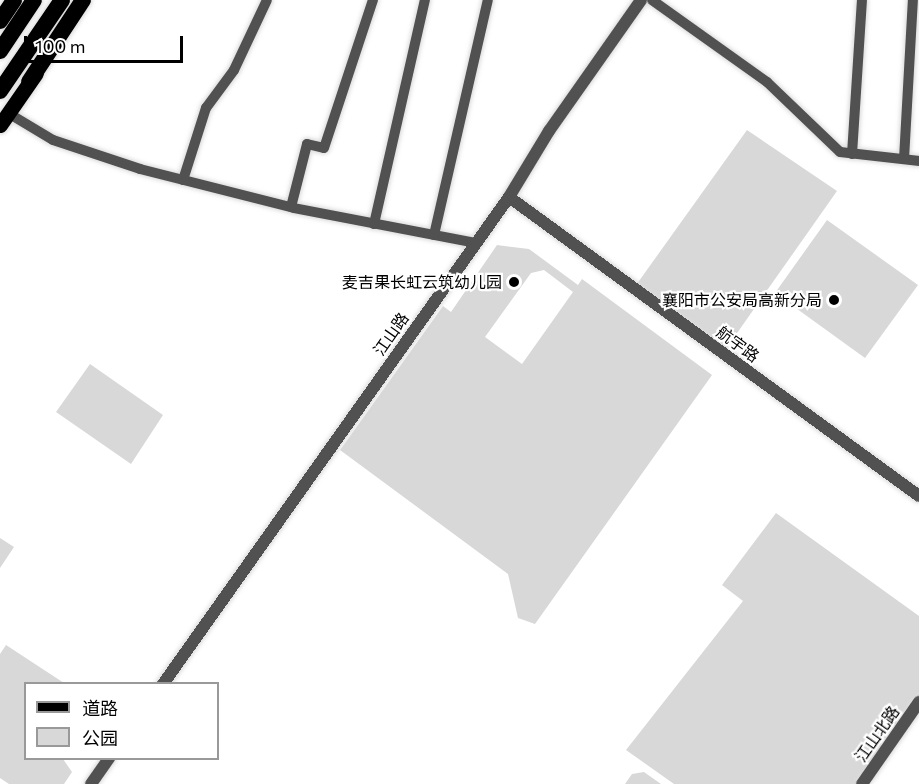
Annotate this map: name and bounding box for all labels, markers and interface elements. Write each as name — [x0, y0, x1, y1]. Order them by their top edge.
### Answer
scale bar — [27, 24, 186, 62]
text: 100 m — [35, 35, 85, 57]
place label: 麦吉果长虹云筑幼儿园 — [342, 272, 502, 292]
marker: 麦吉果长虹云筑幼儿园 — [507, 275, 521, 289]
place label: 襄阳市公安局高新分局 — [662, 290, 822, 310]
marker: 襄阳市公安局高新分局 — [827, 293, 841, 307]
street label: 江山路 — [369, 309, 413, 359]
street label: 航宇路 — [713, 322, 763, 366]
legend — [24, 682, 219, 760]
text: 道路 — [82, 697, 118, 719]
street label: 江山北路 — [851, 702, 903, 766]
text: 公园 — [82, 727, 118, 749]

